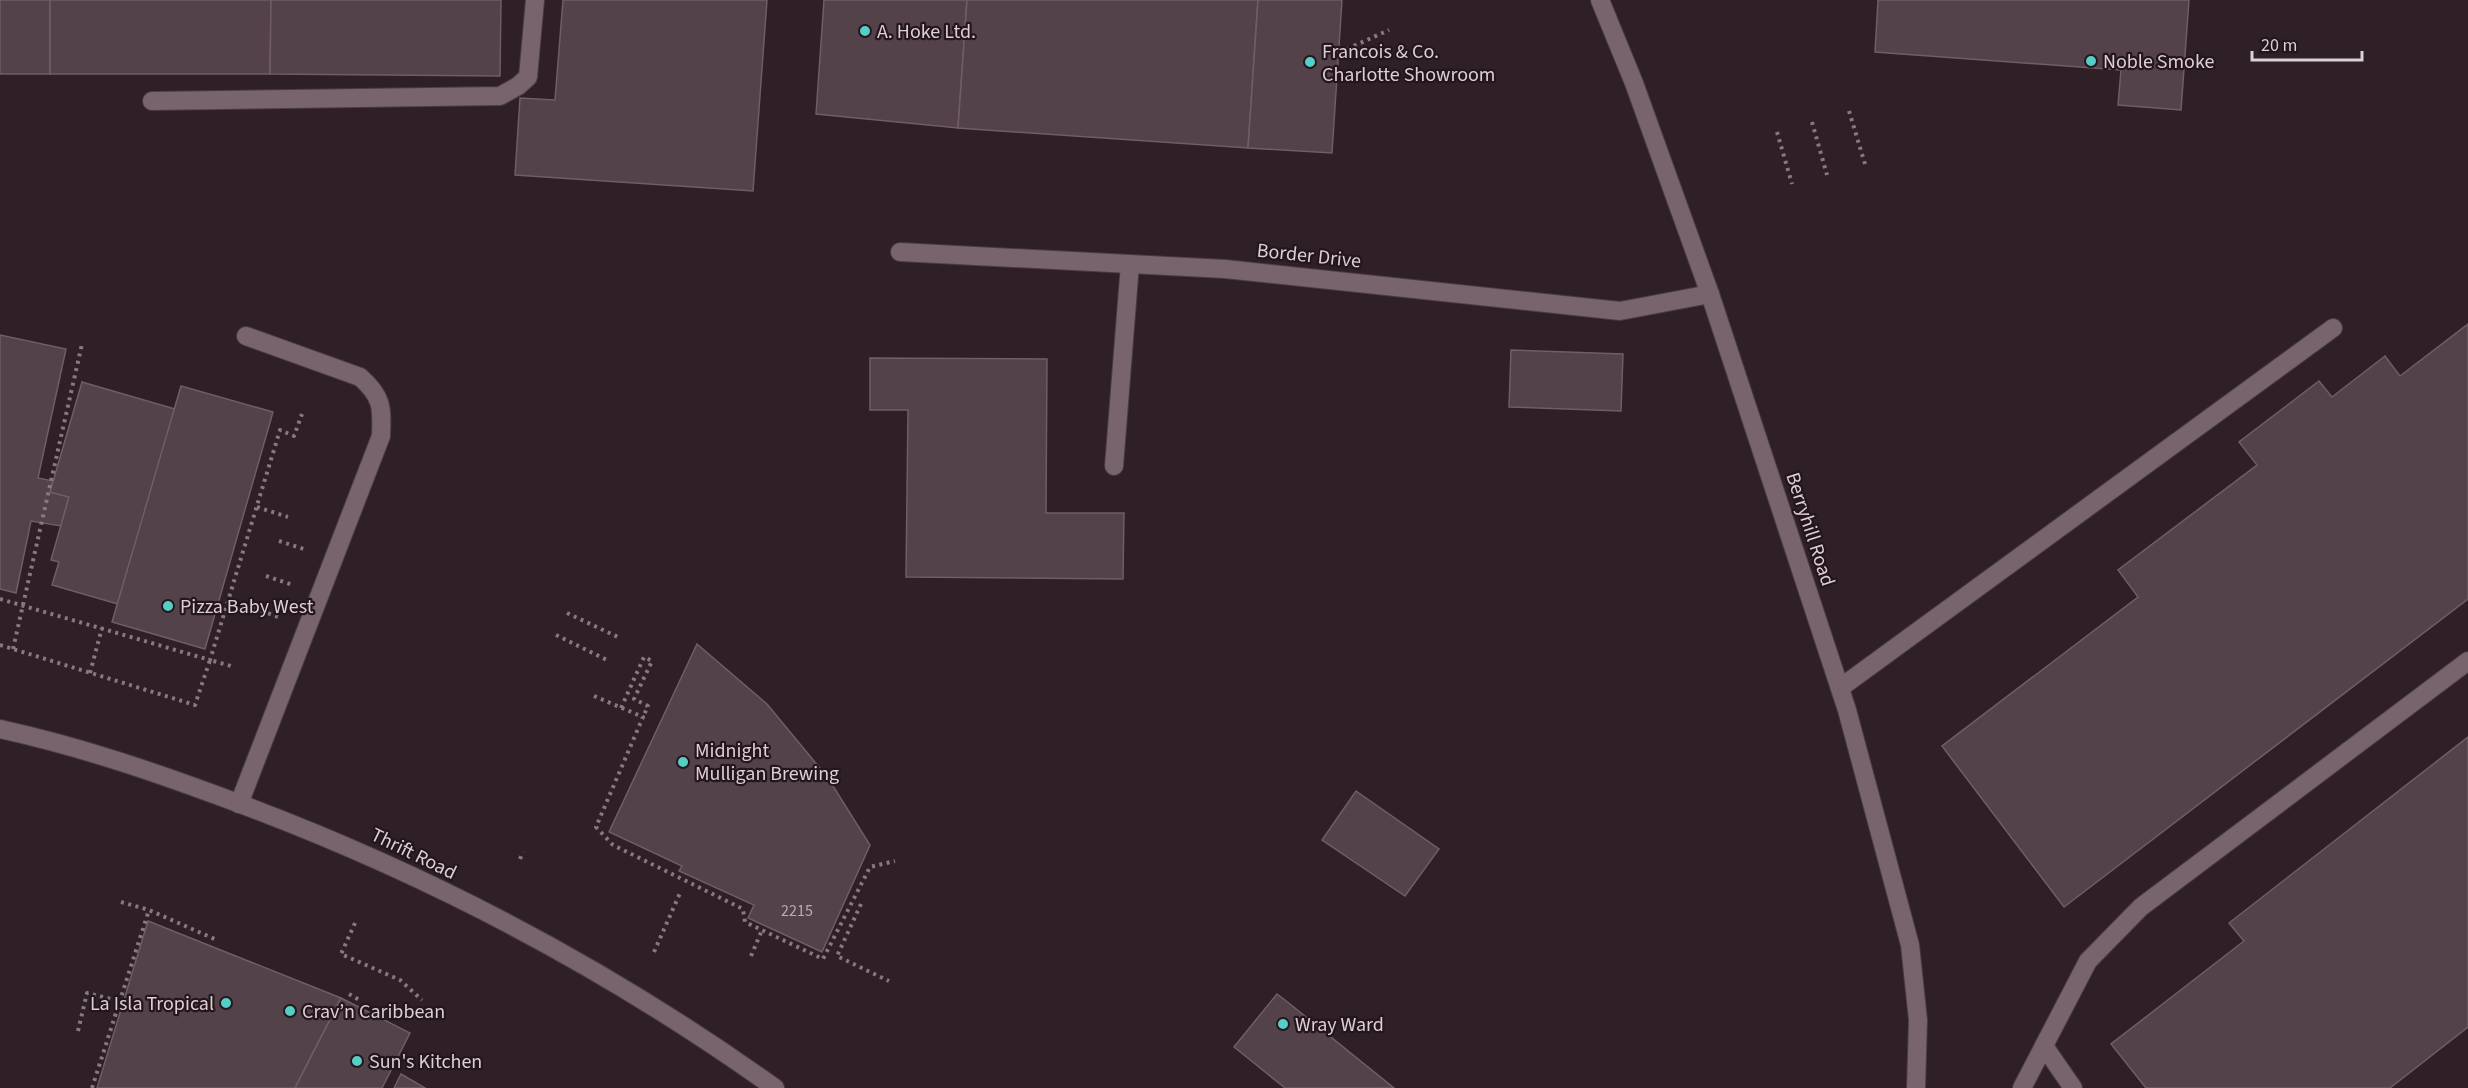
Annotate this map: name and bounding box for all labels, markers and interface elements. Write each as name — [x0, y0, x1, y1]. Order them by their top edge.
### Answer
place label: A. Hoke Ltd. — [877, 18, 976, 46]
marker: A. Hoke Ltd. — [858, 24, 872, 38]
scale bar — [2252, 24, 2362, 62]
text: 20 m — [2261, 33, 2297, 58]
place label: Francois & Co. Charlotte Showroom — [1322, 38, 1495, 89]
place label: Noble Smoke — [2103, 48, 2214, 76]
marker: Noble Smoke — [2084, 54, 2098, 68]
marker: Francois & Co. Charlotte Showroom — [1303, 55, 1317, 69]
street label: Border Drive — [1255, 237, 1362, 275]
street label: Berryhill Road — [1778, 469, 1842, 590]
place label: Pizza Baby West — [180, 593, 314, 621]
marker: Pizza Baby West — [161, 599, 175, 613]
place label: Midnight Mulligan Brewing — [695, 737, 839, 788]
marker: Midnight Mulligan Brewing — [676, 755, 690, 769]
street label: Thrift Road — [366, 821, 461, 887]
house number: 2215 — [781, 900, 813, 922]
place label: La Isla Tropical — [90, 990, 214, 1018]
marker: La Isla Tropical — [219, 996, 233, 1010]
place label: Crav’n Caribbean — [302, 998, 445, 1026]
marker: Crav’n Caribbean — [283, 1004, 297, 1018]
place label: Wray Ward — [1295, 1011, 1384, 1039]
marker: Wray Ward — [1276, 1017, 1290, 1031]
place label: Sun's Kitchen — [369, 1048, 482, 1076]
marker: Sun's Kitchen — [350, 1054, 364, 1068]

